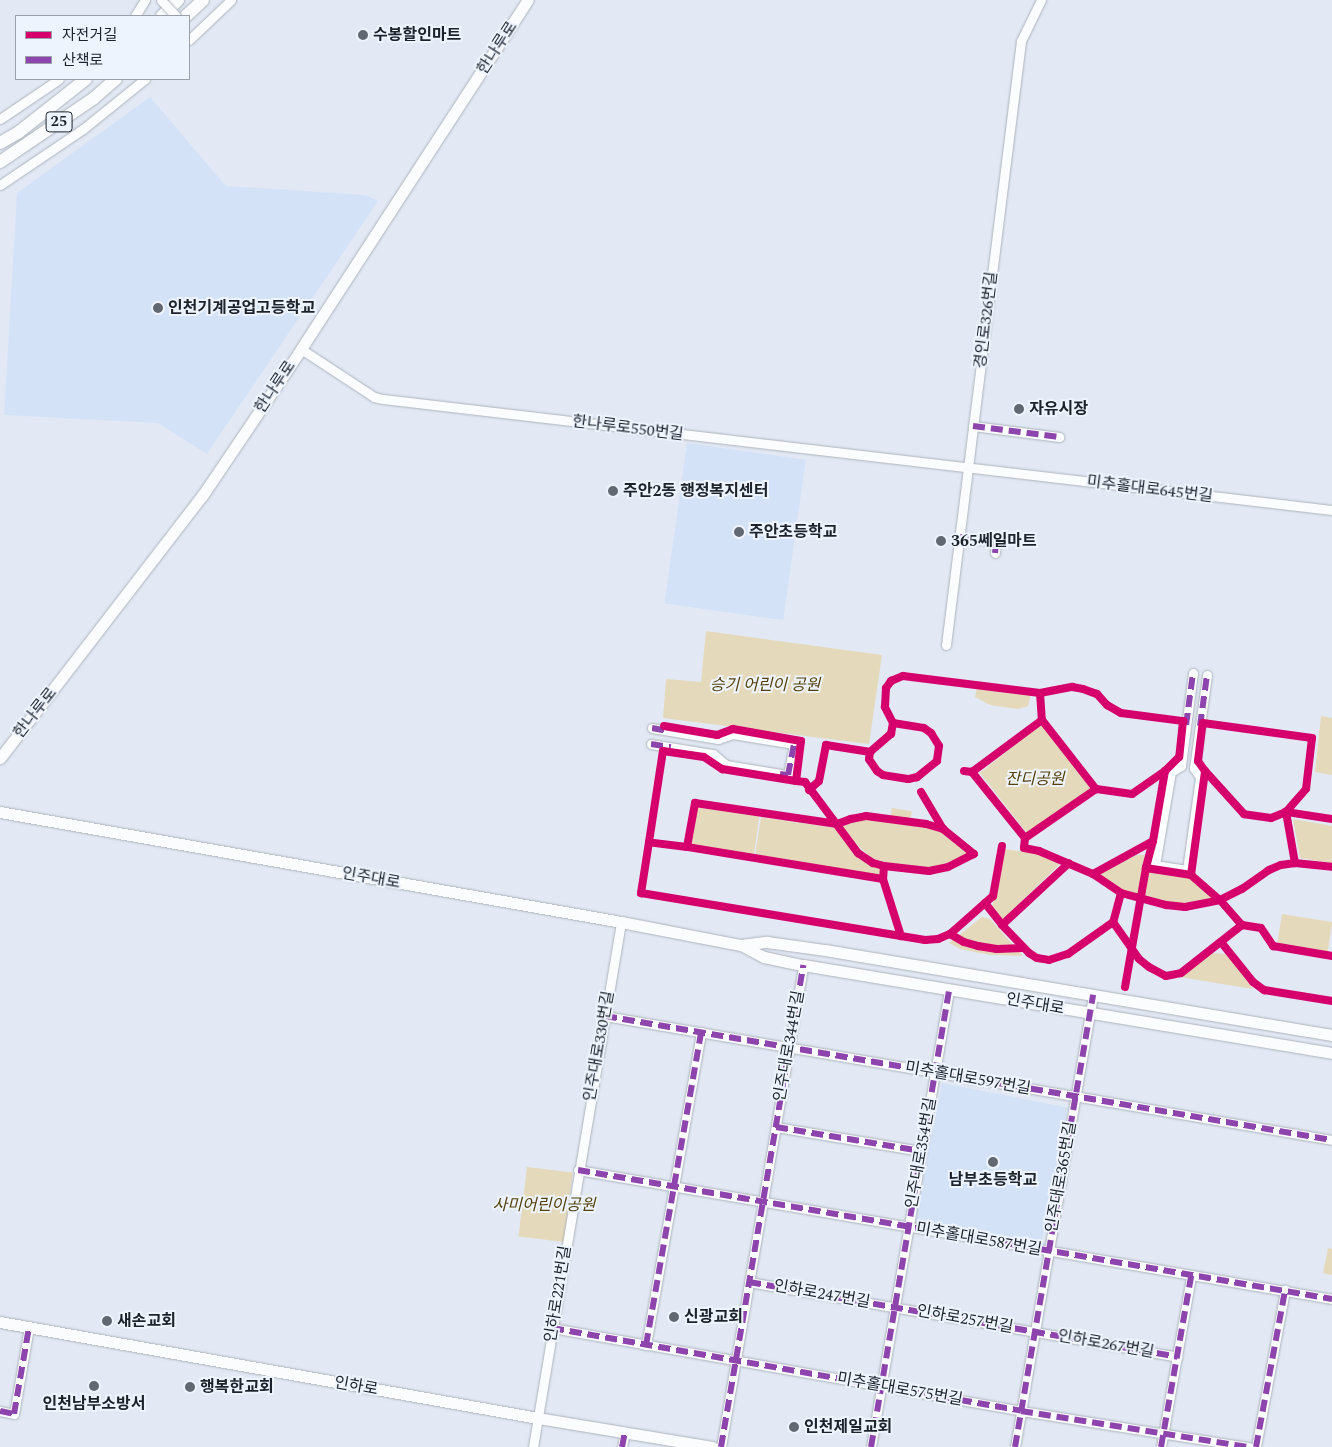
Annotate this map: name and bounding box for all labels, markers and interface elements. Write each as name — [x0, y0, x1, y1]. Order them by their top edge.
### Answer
legend — [15, 15, 190, 80]
street label: 한나루로 — [473, 18, 521, 78]
text: 자전거길 — [62, 24, 117, 47]
place label: 수봉할인마트 — [373, 25, 461, 45]
marker: 수봉할인마트 — [357, 29, 369, 41]
text: 산책로 — [62, 49, 103, 72]
road number: 25 — [45, 110, 73, 134]
street label: 경인로326번길 — [971, 270, 1001, 370]
place label: 인천기계공업고등학교 — [168, 298, 315, 318]
marker: 인천기계공업고등학교 — [152, 302, 164, 314]
street label: 한나루로 — [251, 357, 299, 417]
place label: 자유시장 — [1029, 399, 1088, 419]
marker: 자유시장 — [1013, 403, 1025, 415]
street label: 한나루로550번길 — [571, 412, 685, 444]
street label: 미추홀대로645번길 — [1086, 472, 1214, 506]
place label: 주안2동 행정복지센터 — [623, 481, 768, 501]
marker: 주안2동 행정복지센터 — [607, 485, 619, 497]
place label: 주안초등학교 — [749, 522, 837, 542]
marker: 주안초등학교 — [733, 526, 745, 538]
place label: 365쎄일마트 — [951, 531, 1037, 551]
marker: 365쎄일마트 — [935, 535, 947, 547]
park label: 승기 어린이 공원 — [710, 675, 820, 695]
street label: 한나루로 — [9, 684, 61, 742]
park label: 잔디공원 — [1006, 769, 1064, 789]
street label: 인주대로 — [340, 863, 402, 893]
street label: 인주대로330번길 — [580, 989, 618, 1103]
street label: 인주대로344번길 — [770, 989, 808, 1103]
street label: 인주대로 — [1004, 989, 1066, 1019]
street label: 미추홀대로597번길 — [904, 1058, 1032, 1098]
street label: 인주대로354번길 — [902, 1096, 940, 1210]
street label: 인주대로365번길 — [1042, 1120, 1080, 1234]
marker: 남부초등학교 — [987, 1156, 999, 1168]
place label: 남부초등학교 — [949, 1170, 1037, 1190]
park label: 사미어린이공원 — [492, 1195, 596, 1215]
street label: 미추홀대로587번길 — [915, 1219, 1043, 1259]
street label: 인하로221번길 — [541, 1244, 575, 1344]
street label: 인하로247번길 — [772, 1276, 872, 1312]
street label: 인하로257번길 — [915, 1301, 1015, 1337]
place label: 신광교회 — [684, 1307, 743, 1327]
place label: 새손교회 — [117, 1311, 176, 1331]
marker: 신광교회 — [668, 1311, 680, 1323]
marker: 새손교회 — [101, 1315, 113, 1327]
street label: 인하로267번길 — [1056, 1326, 1156, 1362]
street label: 미추홀대로575번길 — [836, 1369, 964, 1409]
street label: 인하로 — [333, 1373, 379, 1399]
place label: 행복한교회 — [200, 1377, 274, 1397]
marker: 인천남부소방서 — [88, 1380, 100, 1392]
marker: 행복한교회 — [184, 1381, 196, 1393]
place label: 인천남부소방서 — [42, 1394, 146, 1414]
place label: 인천제일교회 — [804, 1417, 892, 1437]
marker: 인천제일교회 — [788, 1421, 800, 1433]

